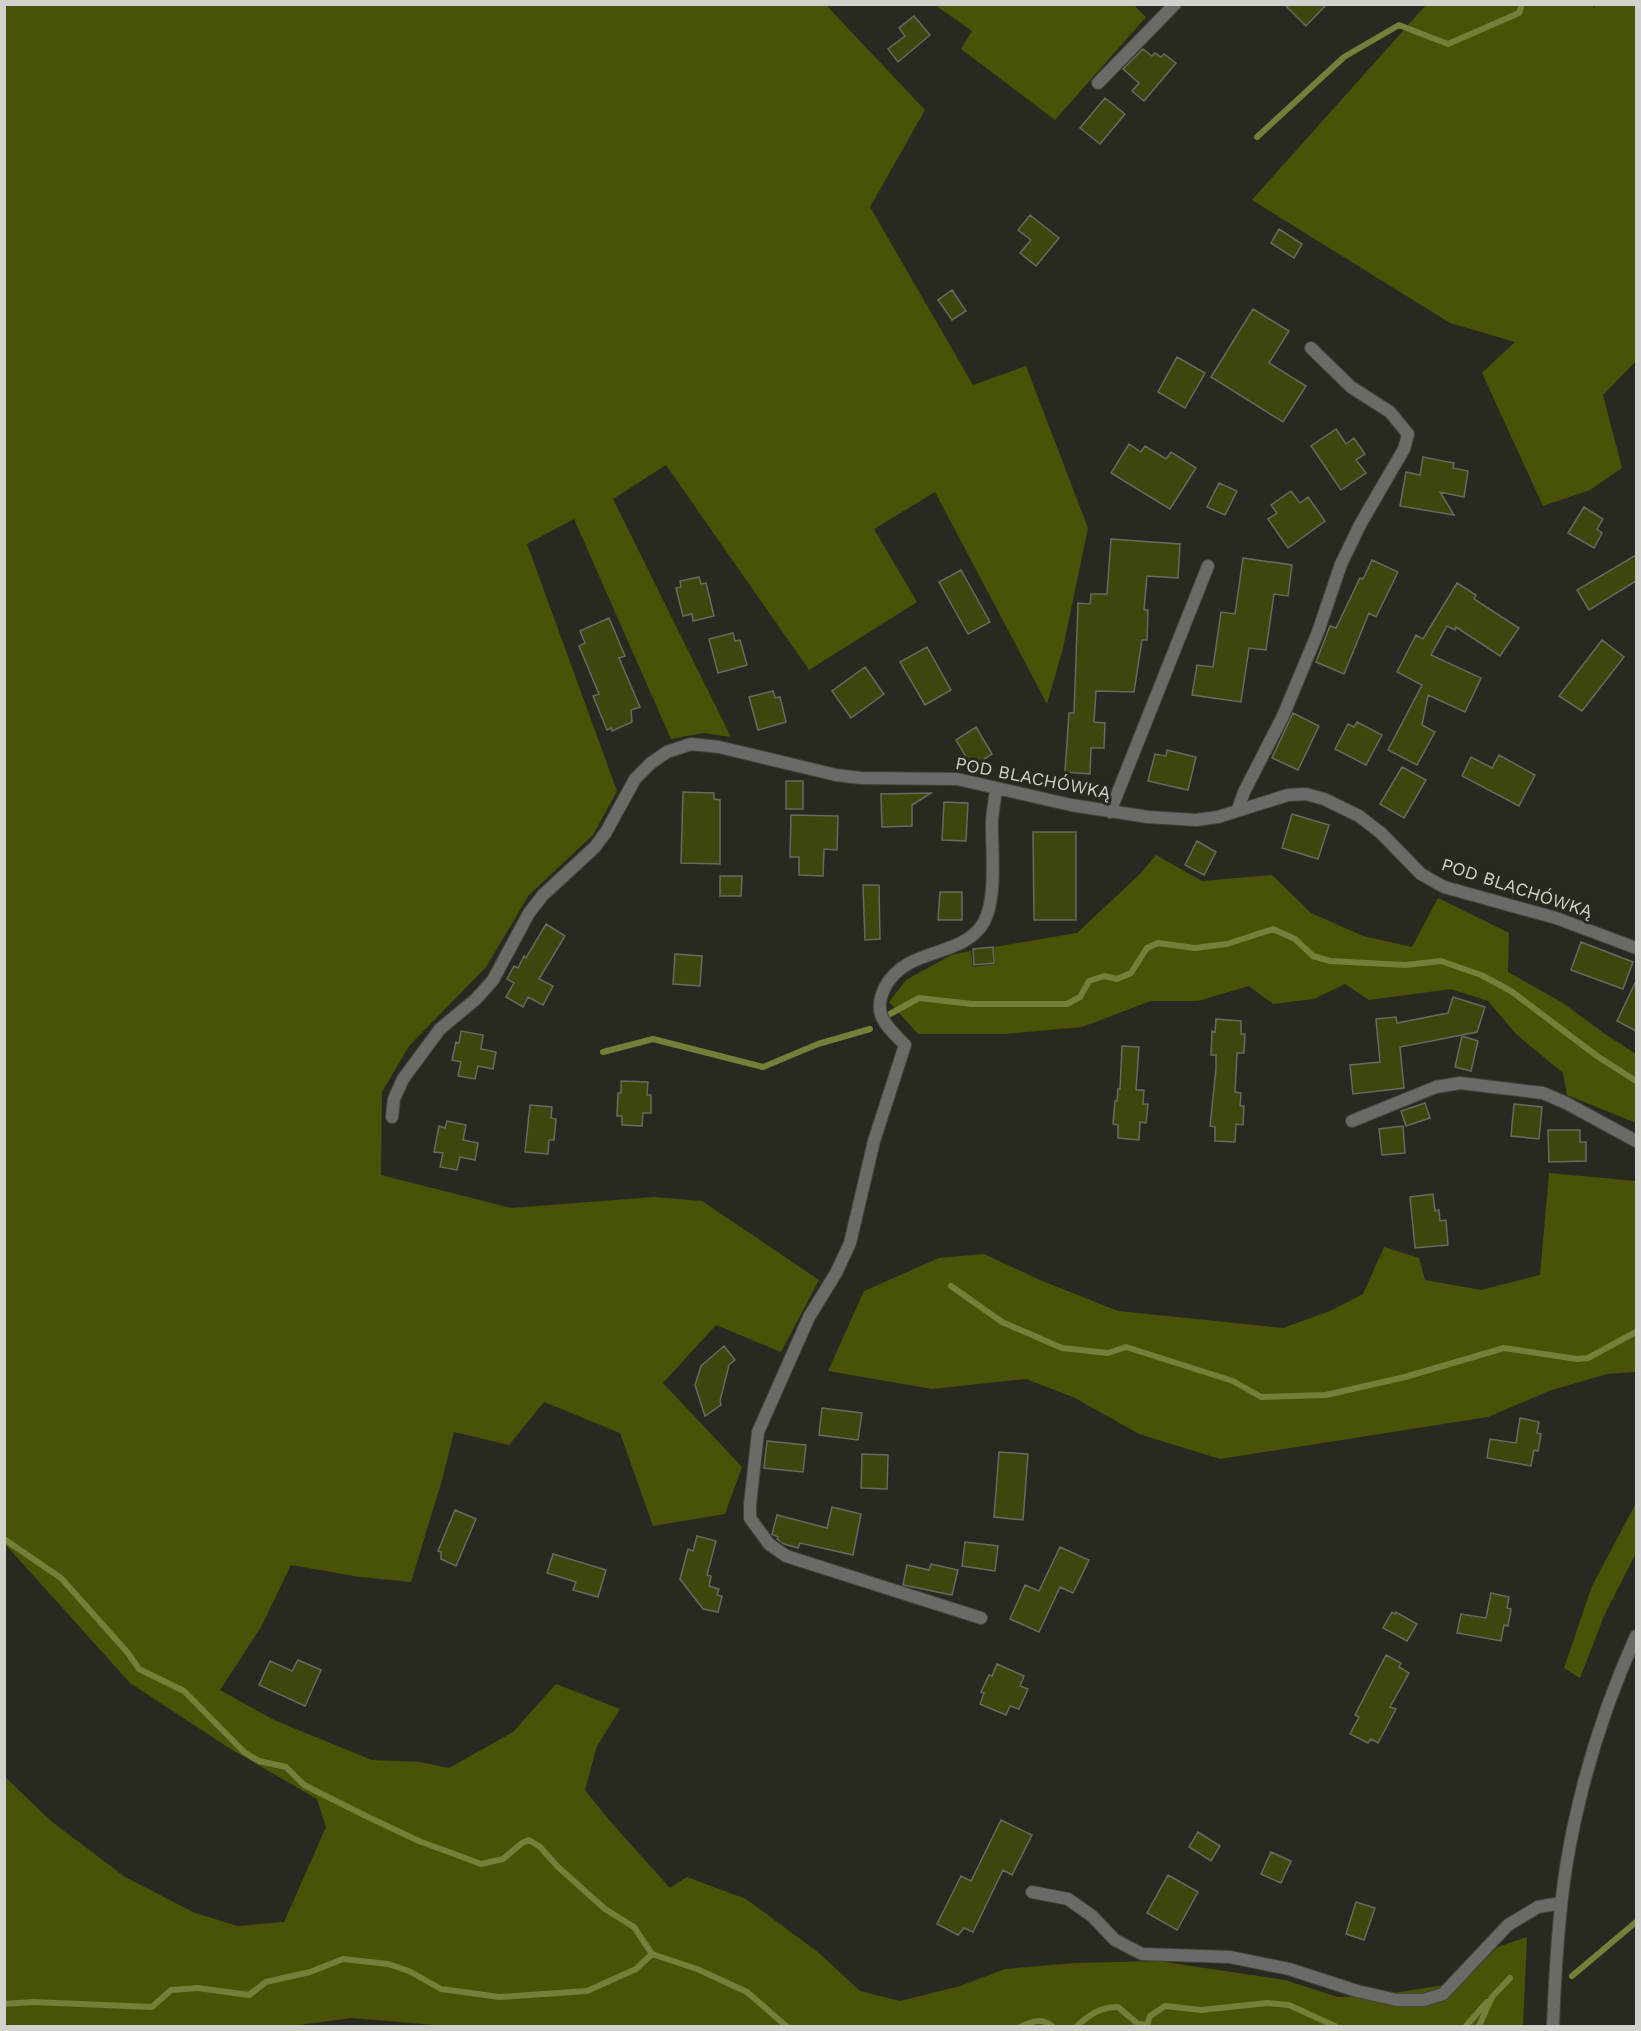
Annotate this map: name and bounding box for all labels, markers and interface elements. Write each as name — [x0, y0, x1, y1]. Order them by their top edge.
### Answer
street label: POD BLACHÓWKĄ — [954, 752, 1112, 803]
street label: POD BLACHÓWKĄ — [1439, 853, 1595, 922]

